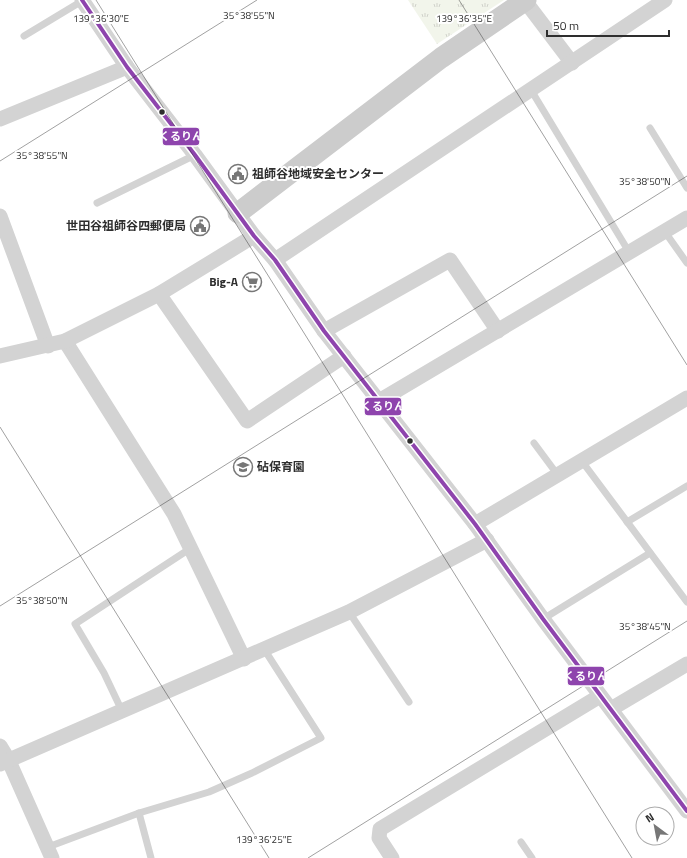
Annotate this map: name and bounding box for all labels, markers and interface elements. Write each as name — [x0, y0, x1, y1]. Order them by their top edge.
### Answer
text: 35°38'55"N — [223, 8, 275, 23]
text: 139°36'30"E — [73, 11, 130, 26]
text: 139°36'35"E — [436, 11, 493, 26]
scale bar — [547, 12, 669, 38]
text: 50 m — [553, 16, 579, 35]
unlabelled marker — [157, 107, 167, 117]
line badge: くるりん — [162, 127, 200, 146]
text: くるりん — [159, 128, 203, 144]
text: 35°38'55"N — [16, 148, 68, 163]
public building icon: 祖師谷地域安全センター — [227, 163, 249, 185]
place label: 祖師谷地域安全センター — [252, 164, 384, 183]
text: 35°38'50"N — [619, 174, 671, 189]
public building icon: 世田谷祖師谷四郵便局 — [189, 215, 211, 237]
place label: 世田谷祖師谷四郵便局 — [66, 216, 186, 235]
supermarket icon: Big-A — [241, 271, 263, 293]
place label: Big-A — [209, 272, 239, 291]
line badge: くるりん — [364, 397, 402, 416]
text: くるりん — [361, 398, 405, 414]
unlabelled marker — [405, 436, 415, 446]
school or university icon: 砧保育園 — [232, 456, 254, 478]
place label: 砧保育園 — [257, 457, 305, 476]
text: 35°38'50"N — [16, 593, 68, 608]
text: 35°38'45"N — [619, 619, 671, 634]
line badge: くるりん — [567, 666, 605, 686]
text: くるりん — [564, 668, 608, 684]
north arrow — [635, 806, 675, 846]
text: N — [642, 809, 657, 826]
text: 139°36'25"E — [236, 832, 293, 847]

